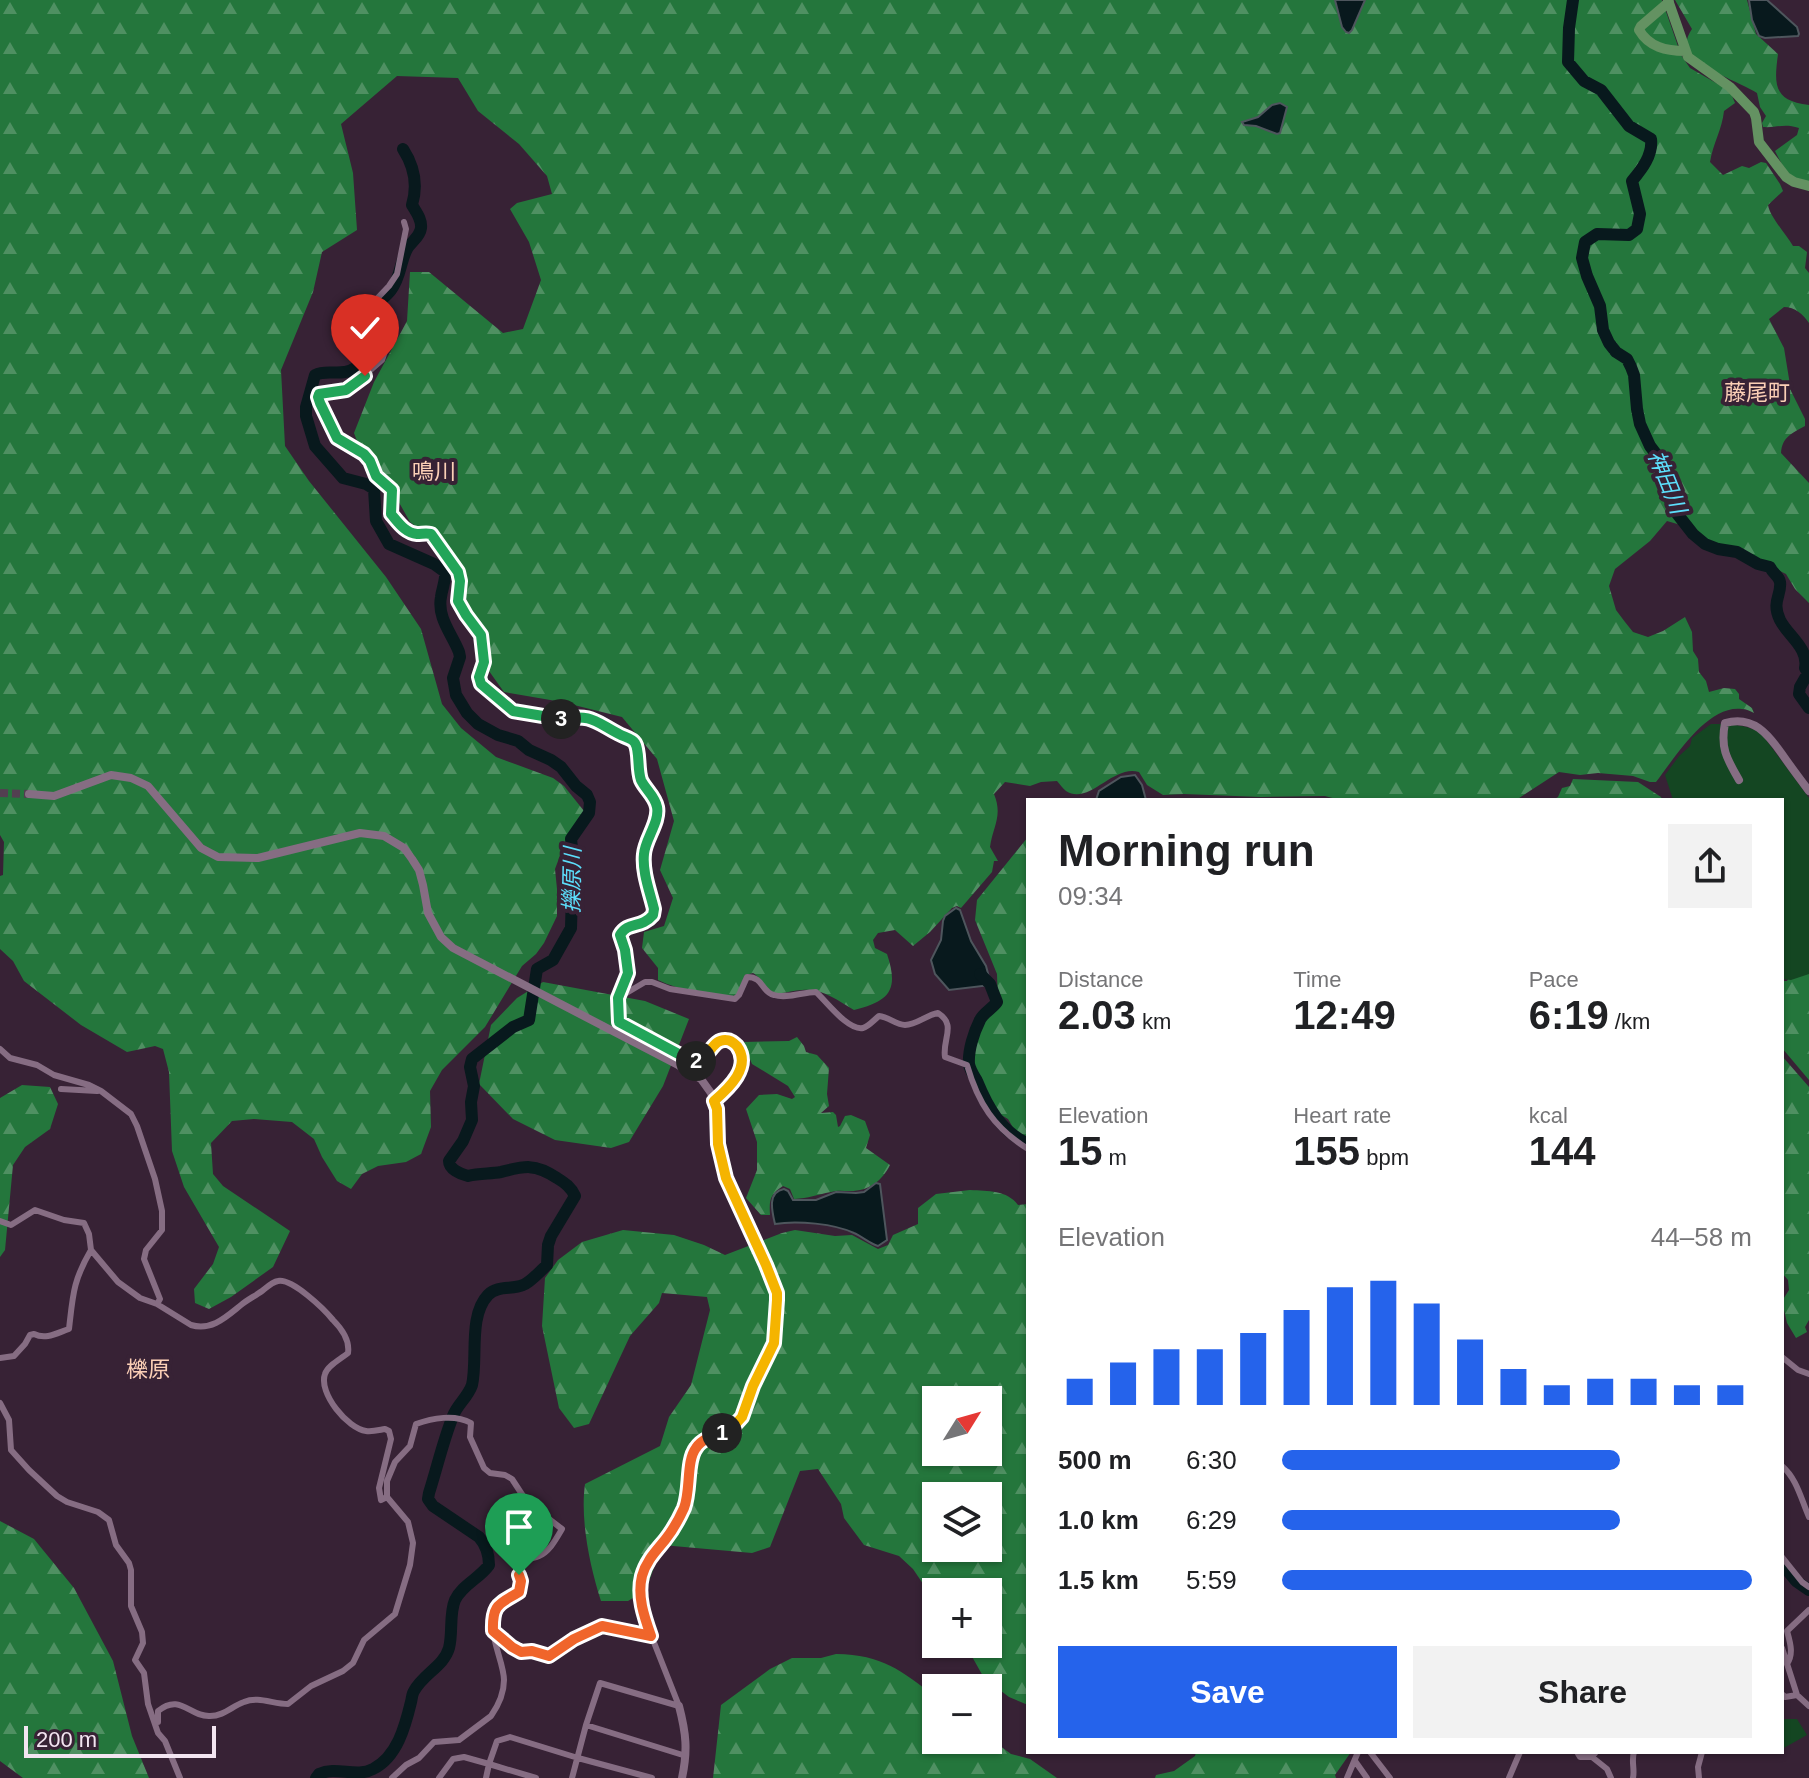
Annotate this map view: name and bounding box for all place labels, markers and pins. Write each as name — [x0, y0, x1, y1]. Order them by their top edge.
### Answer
pin — [331, 294, 399, 376]
pin: 3 — [541, 699, 581, 739]
pin: 2 — [676, 1041, 716, 1081]
pin: 1 — [702, 1413, 742, 1453]
pin — [485, 1493, 553, 1575]

